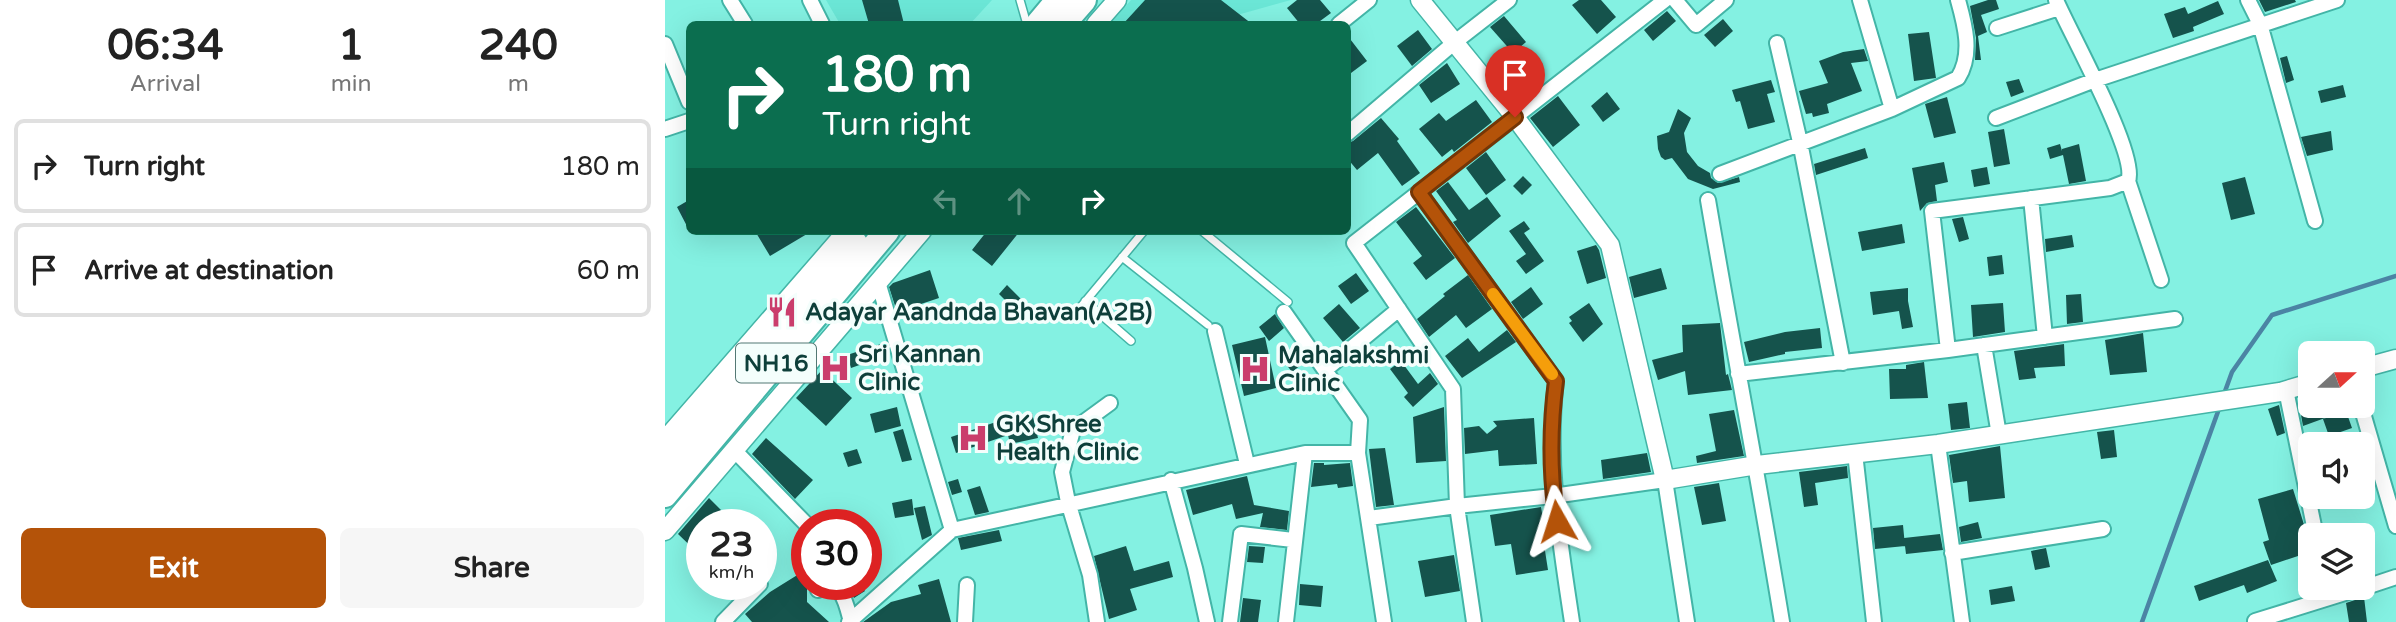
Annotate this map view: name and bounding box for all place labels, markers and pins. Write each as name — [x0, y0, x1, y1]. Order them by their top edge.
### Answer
pin — [1485, 45, 1545, 117]
restaurant icon: Adayar Aandnda Bhavan(A2B) — [765, 295, 799, 329]
place label: Adayar Aandnda Bhavan(A2B) — [805, 298, 1152, 327]
place label: Sri Kannan Clinic — [858, 340, 981, 397]
place label: Mahalakshmi Clinic — [1278, 341, 1429, 398]
hospital icon: Sri Kannan Clinic — [818, 351, 852, 385]
hospital icon: Mahalakshmi Clinic — [1238, 352, 1272, 386]
place label: GK Shree Health Clinic — [996, 410, 1139, 467]
hospital icon: GK Shree Health Clinic — [956, 421, 990, 455]

